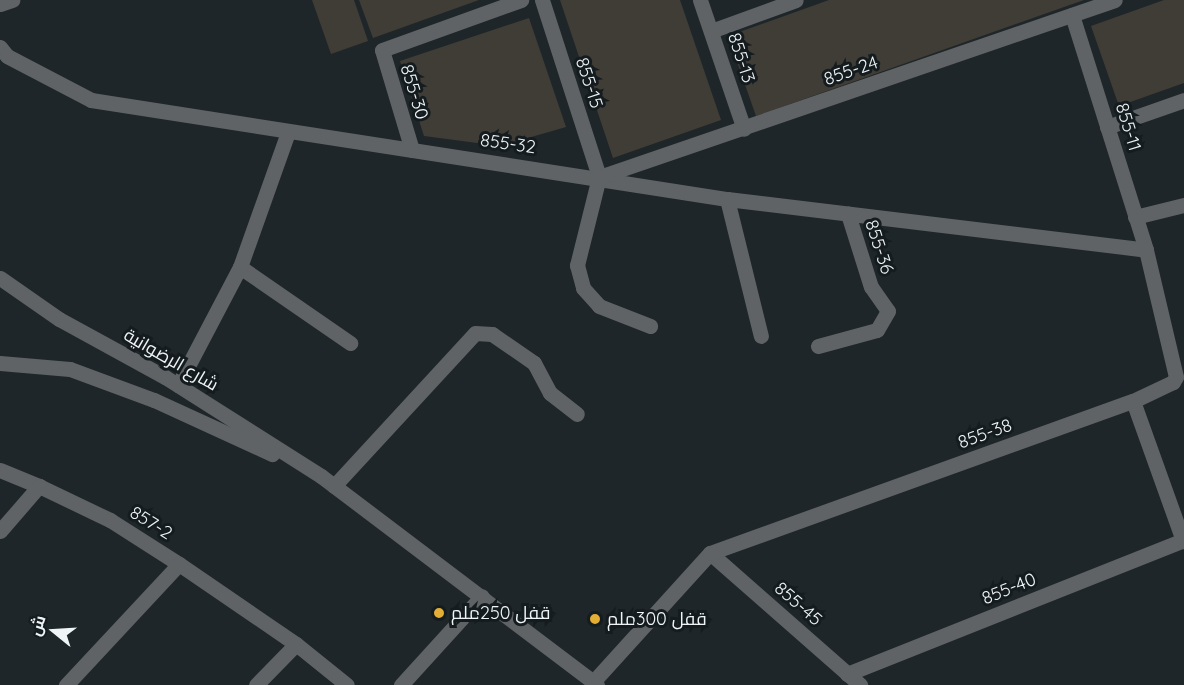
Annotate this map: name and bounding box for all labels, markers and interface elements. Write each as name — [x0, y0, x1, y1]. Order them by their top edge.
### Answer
street label: 855-13 — [723, 30, 759, 86]
street label: 855-24 — [821, 52, 881, 90]
street label: 855-15 — [571, 55, 607, 111]
street label: 855-30 — [395, 62, 433, 122]
street label: 855-11 — [1111, 100, 1145, 154]
street label: 855-32 — [479, 129, 537, 159]
street label: 855-36 — [860, 217, 898, 277]
street label: شارع الرضوانية — [120, 324, 222, 396]
street label: 855-38 — [955, 414, 1015, 454]
street label: 857-2 — [126, 502, 176, 544]
street label: 855-40 — [979, 568, 1039, 610]
street label: 855-45 — [770, 578, 826, 630]
north arrow — [24, 601, 84, 661]
place label: قفل 250ملم — [451, 602, 550, 624]
marker: قفل 250ملم — [432, 606, 446, 620]
place label: قفل 300ملم — [607, 608, 707, 630]
marker: قفل 300ملم — [588, 612, 602, 626]
text: ش — [24, 613, 50, 638]

